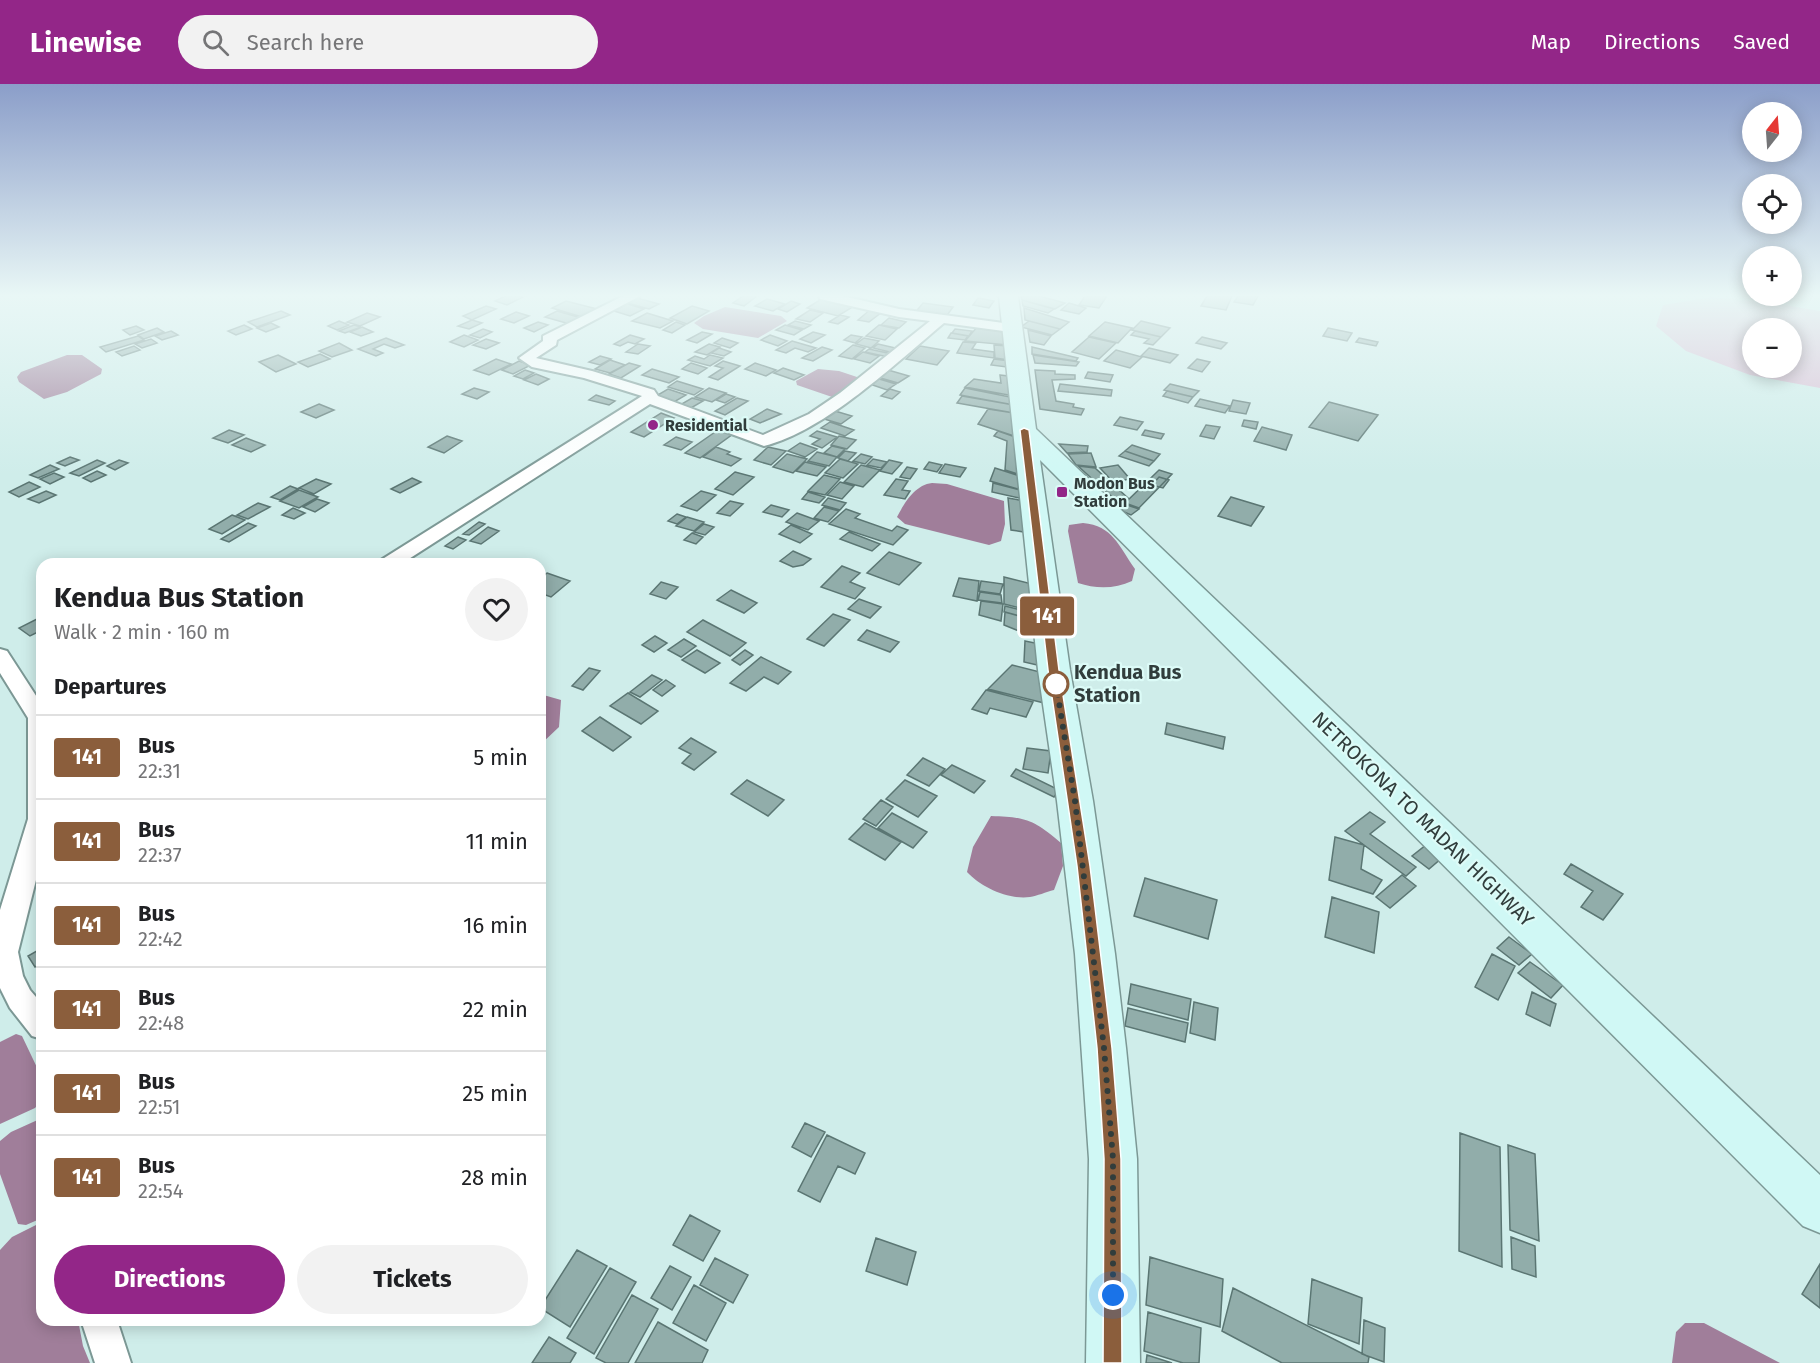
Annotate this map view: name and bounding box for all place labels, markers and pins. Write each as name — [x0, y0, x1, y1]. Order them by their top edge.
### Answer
place label: Residential — [665, 416, 748, 435]
marker: Residential — [646, 418, 660, 432]
place label: Modon Bus Station — [1074, 474, 1155, 511]
marker: Modon Bus Station — [1055, 485, 1069, 499]
place label: Kendua Bus Station — [1074, 660, 1182, 707]
marker: Kendua Bus Station — [1043, 671, 1069, 697]

